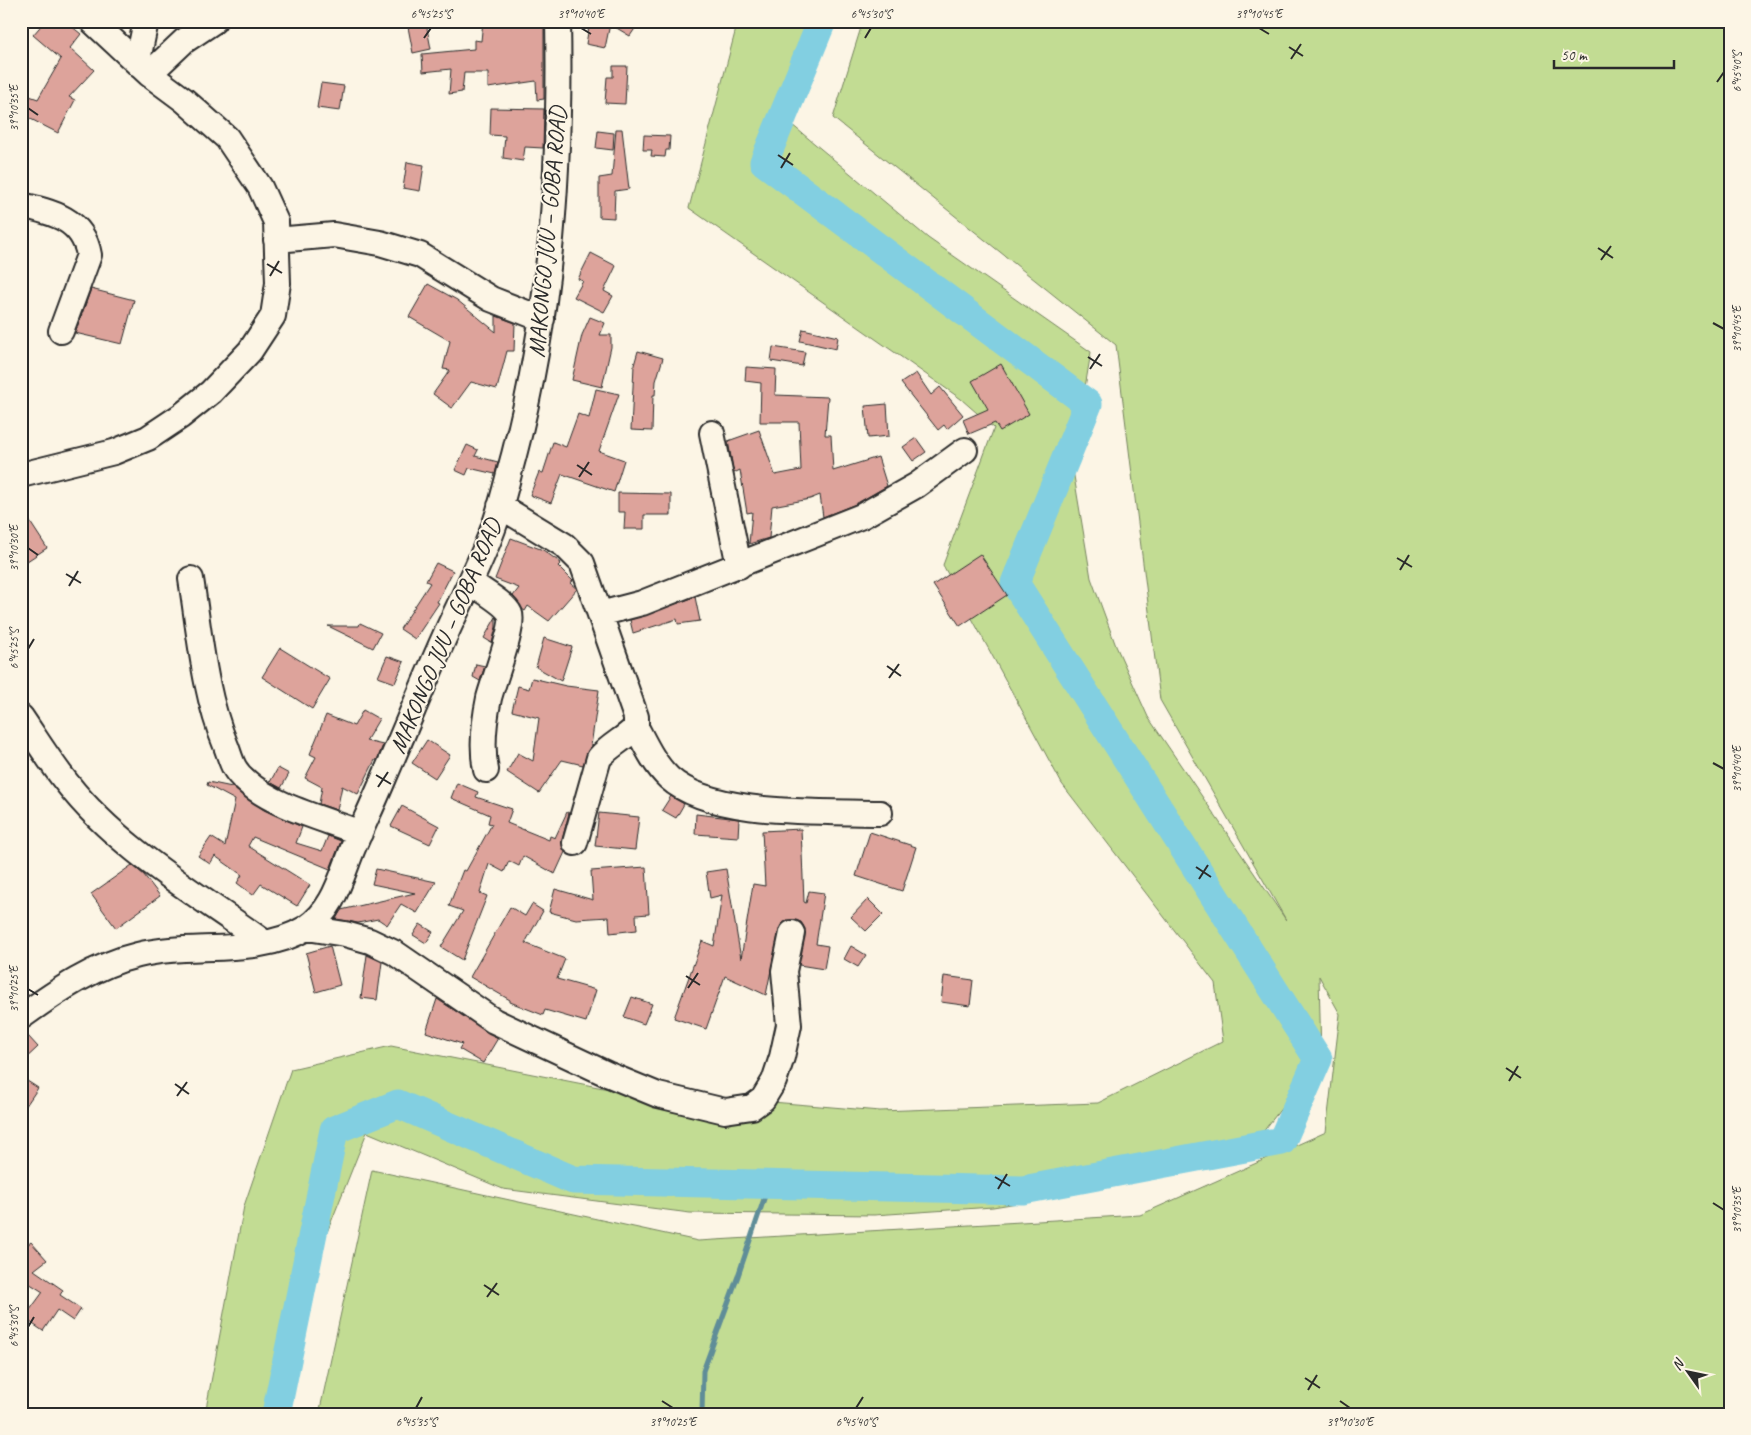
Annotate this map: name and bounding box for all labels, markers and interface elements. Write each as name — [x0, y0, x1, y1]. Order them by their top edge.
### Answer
text: 6°45'25"S — [411, 6, 453, 22]
text: 39°10'40"E — [558, 6, 606, 22]
text: 6°45'30"S — [851, 6, 893, 22]
text: 39°10'45"E — [1236, 6, 1284, 22]
scale bar — [1554, 38, 1674, 70]
text: 50 m — [1561, 46, 1588, 65]
text: 6°45'40"S — [1729, 50, 1745, 92]
text: 39°10'35"E — [6, 83, 22, 131]
street label: MAKONGO JUU – GOBA ROAD — [521, 103, 573, 359]
text: 39°10'45"E — [1729, 304, 1745, 352]
street label: MAKONGO JUU – GOBA ROAD — [382, 512, 509, 758]
text: 39°10'30"E — [6, 523, 22, 571]
text: 6°45'25"S — [6, 627, 22, 669]
text: 39°10'40"E — [1729, 744, 1745, 792]
text: 39°10'25"E — [6, 964, 22, 1012]
text: 39°10'35"E — [1729, 1185, 1745, 1233]
text: 6°45'30"S — [6, 1305, 22, 1347]
north arrow — [1664, 1348, 1714, 1398]
text: N — [1668, 1355, 1688, 1373]
text: 6°45'35"S — [396, 1414, 438, 1430]
text: 39°10'25"E — [650, 1414, 698, 1430]
text: 6°45'40"S — [836, 1414, 878, 1430]
text: 39°10'30"E — [1327, 1414, 1375, 1430]

